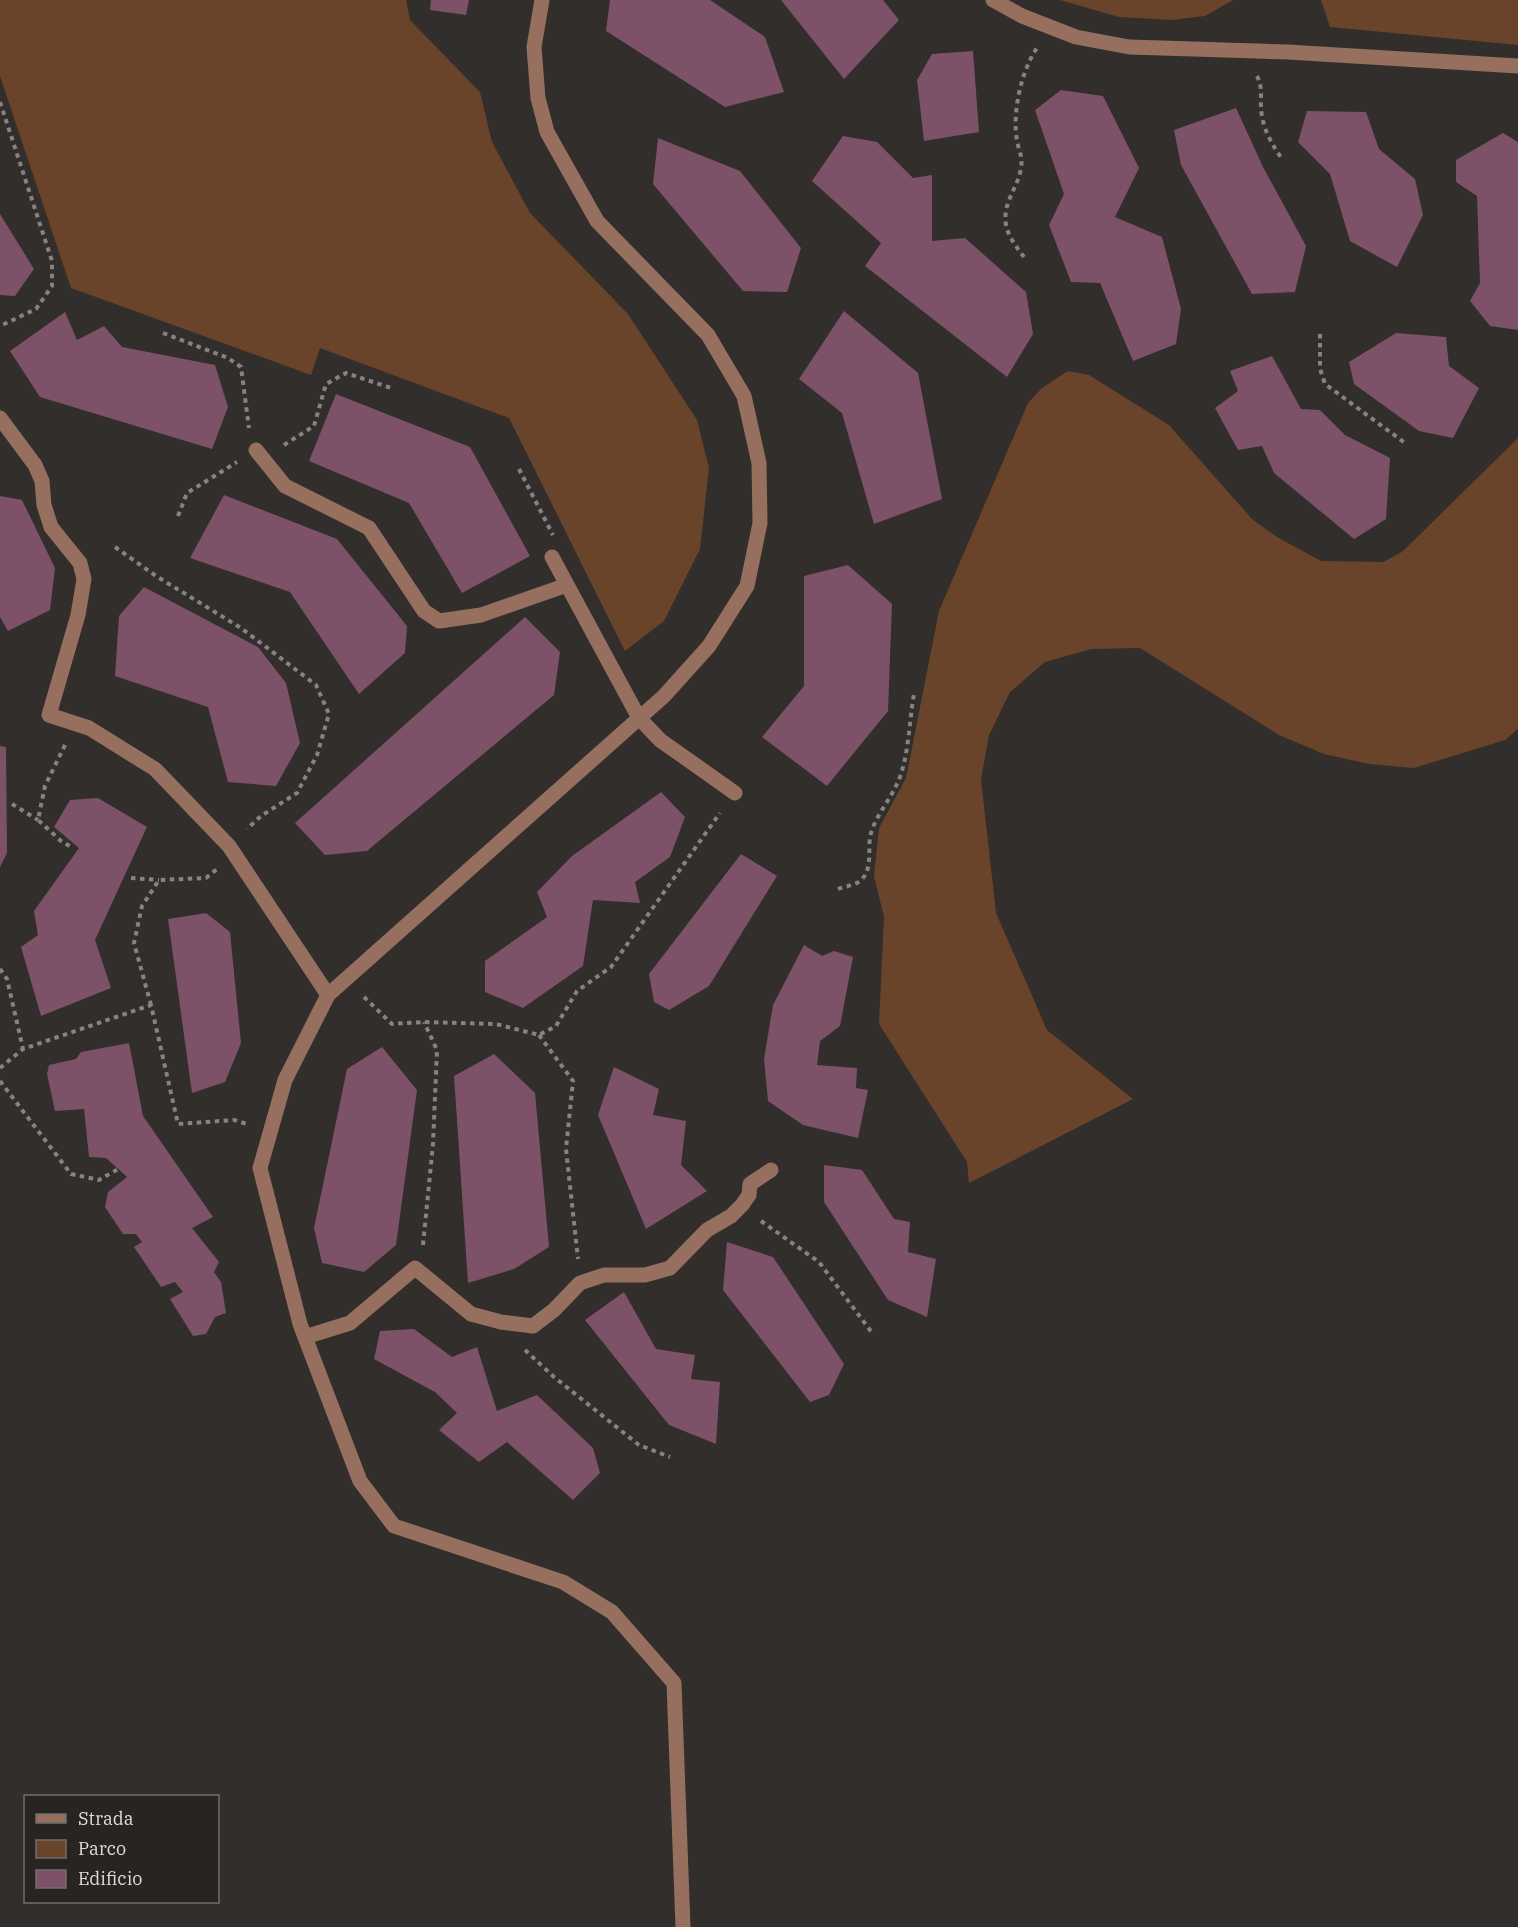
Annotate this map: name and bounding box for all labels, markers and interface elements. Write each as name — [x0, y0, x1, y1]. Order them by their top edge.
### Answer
legend — [24, 1795, 219, 1903]
text: Strada — [78, 1807, 134, 1830]
text: Parco — [78, 1837, 126, 1860]
text: Edificio — [78, 1867, 142, 1890]

